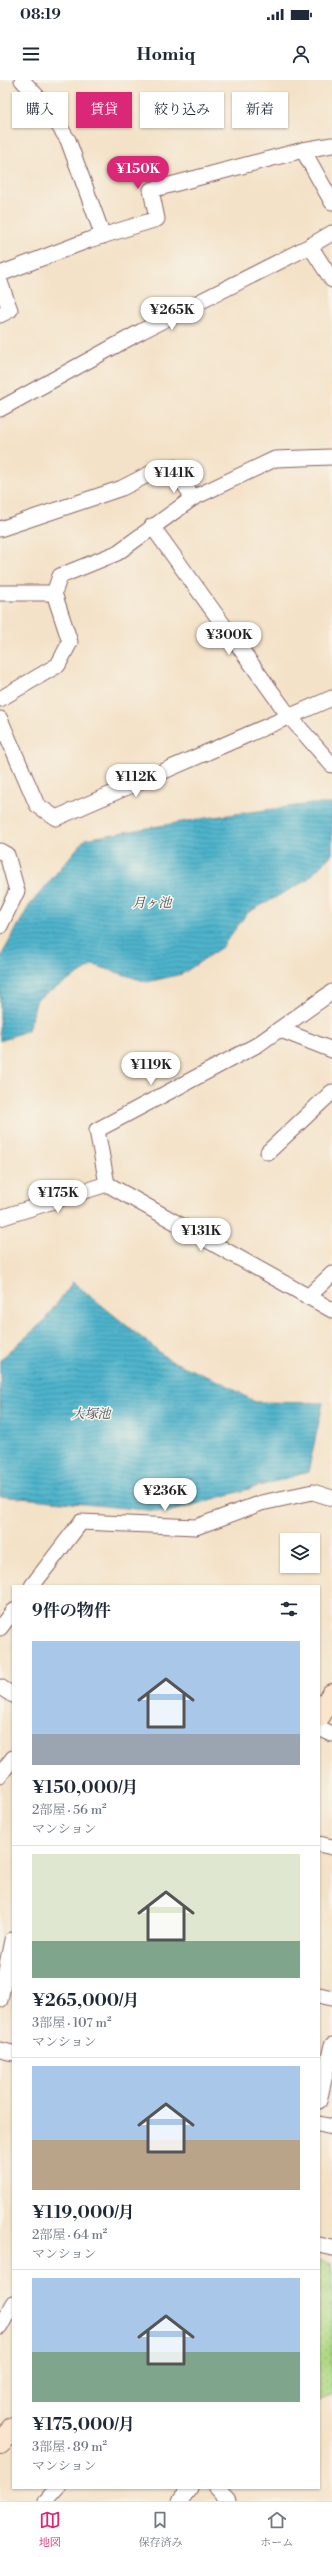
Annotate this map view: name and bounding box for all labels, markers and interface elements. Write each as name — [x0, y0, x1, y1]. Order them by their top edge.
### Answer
text: 08:19 — [20, 5, 61, 24]
icon: menu — [20, 43, 42, 65]
text: Homiq — [137, 43, 195, 66]
icon: person — [290, 43, 312, 65]
chip: 購入 — [12, 92, 68, 128]
chip: 賃貸 — [76, 92, 132, 128]
chip: 絞り込み — [140, 92, 224, 128]
chip: 新着 — [232, 92, 288, 128]
pin: ¥150K — [110, 156, 166, 190]
text: ¥150K — [116, 161, 160, 177]
pin: ¥265K — [144, 297, 200, 331]
text: ¥265K — [150, 302, 194, 318]
pin: ¥141K — [146, 460, 202, 494]
text: ¥141K — [154, 465, 194, 481]
pin: ¥300K — [201, 622, 257, 656]
text: ¥300K — [205, 627, 253, 643]
pin: ¥112K — [108, 764, 164, 798]
text: ¥112K — [115, 769, 157, 785]
water label: 月ヶ池 — [132, 895, 173, 911]
pin: ¥119K — [123, 1052, 179, 1086]
text: ¥119K — [130, 1057, 172, 1073]
pin: ¥175K — [30, 1180, 86, 1214]
text: ¥175K — [37, 1185, 79, 1201]
pin: ¥131K — [173, 1218, 229, 1252]
text: ¥131K — [181, 1223, 221, 1239]
water label: 大塚池 — [71, 1406, 112, 1422]
pin: ¥236K — [137, 1478, 193, 1512]
text: ¥236K — [143, 1483, 187, 1499]
map controls — [280, 1533, 320, 1573]
button: layers — [280, 1533, 320, 1573]
icon: filters — [278, 1598, 300, 1620]
text: 9件の物件 — [32, 1600, 111, 1622]
icon: home — [130, 1667, 202, 1739]
text: ¥150,000/月 — [32, 1777, 139, 1799]
text: 2部屋 · 56 m² — [32, 1802, 107, 1818]
text: マンション — [32, 1821, 96, 1837]
icon: home — [130, 1880, 202, 1952]
text: ¥265,000/月 — [32, 1990, 139, 2012]
text: 3部屋 · 107 m² — [32, 2015, 112, 2031]
text: マンション — [32, 2034, 96, 2050]
icon: home — [130, 2092, 202, 2164]
text: ¥119,000/月 — [32, 2202, 135, 2224]
text: 2部屋 · 64 m² — [32, 2227, 107, 2243]
text: マンション — [32, 2246, 96, 2262]
icon: home — [130, 2304, 202, 2376]
text: ¥175,000/月 — [32, 2414, 135, 2436]
text: 3部屋 · 89 m² — [32, 2439, 107, 2455]
text: マンション — [32, 2458, 96, 2474]
tab: 地図 — [39, 2509, 61, 2550]
tab: 保存済み — [138, 2509, 182, 2550]
tab: ホーム — [260, 2509, 293, 2550]

